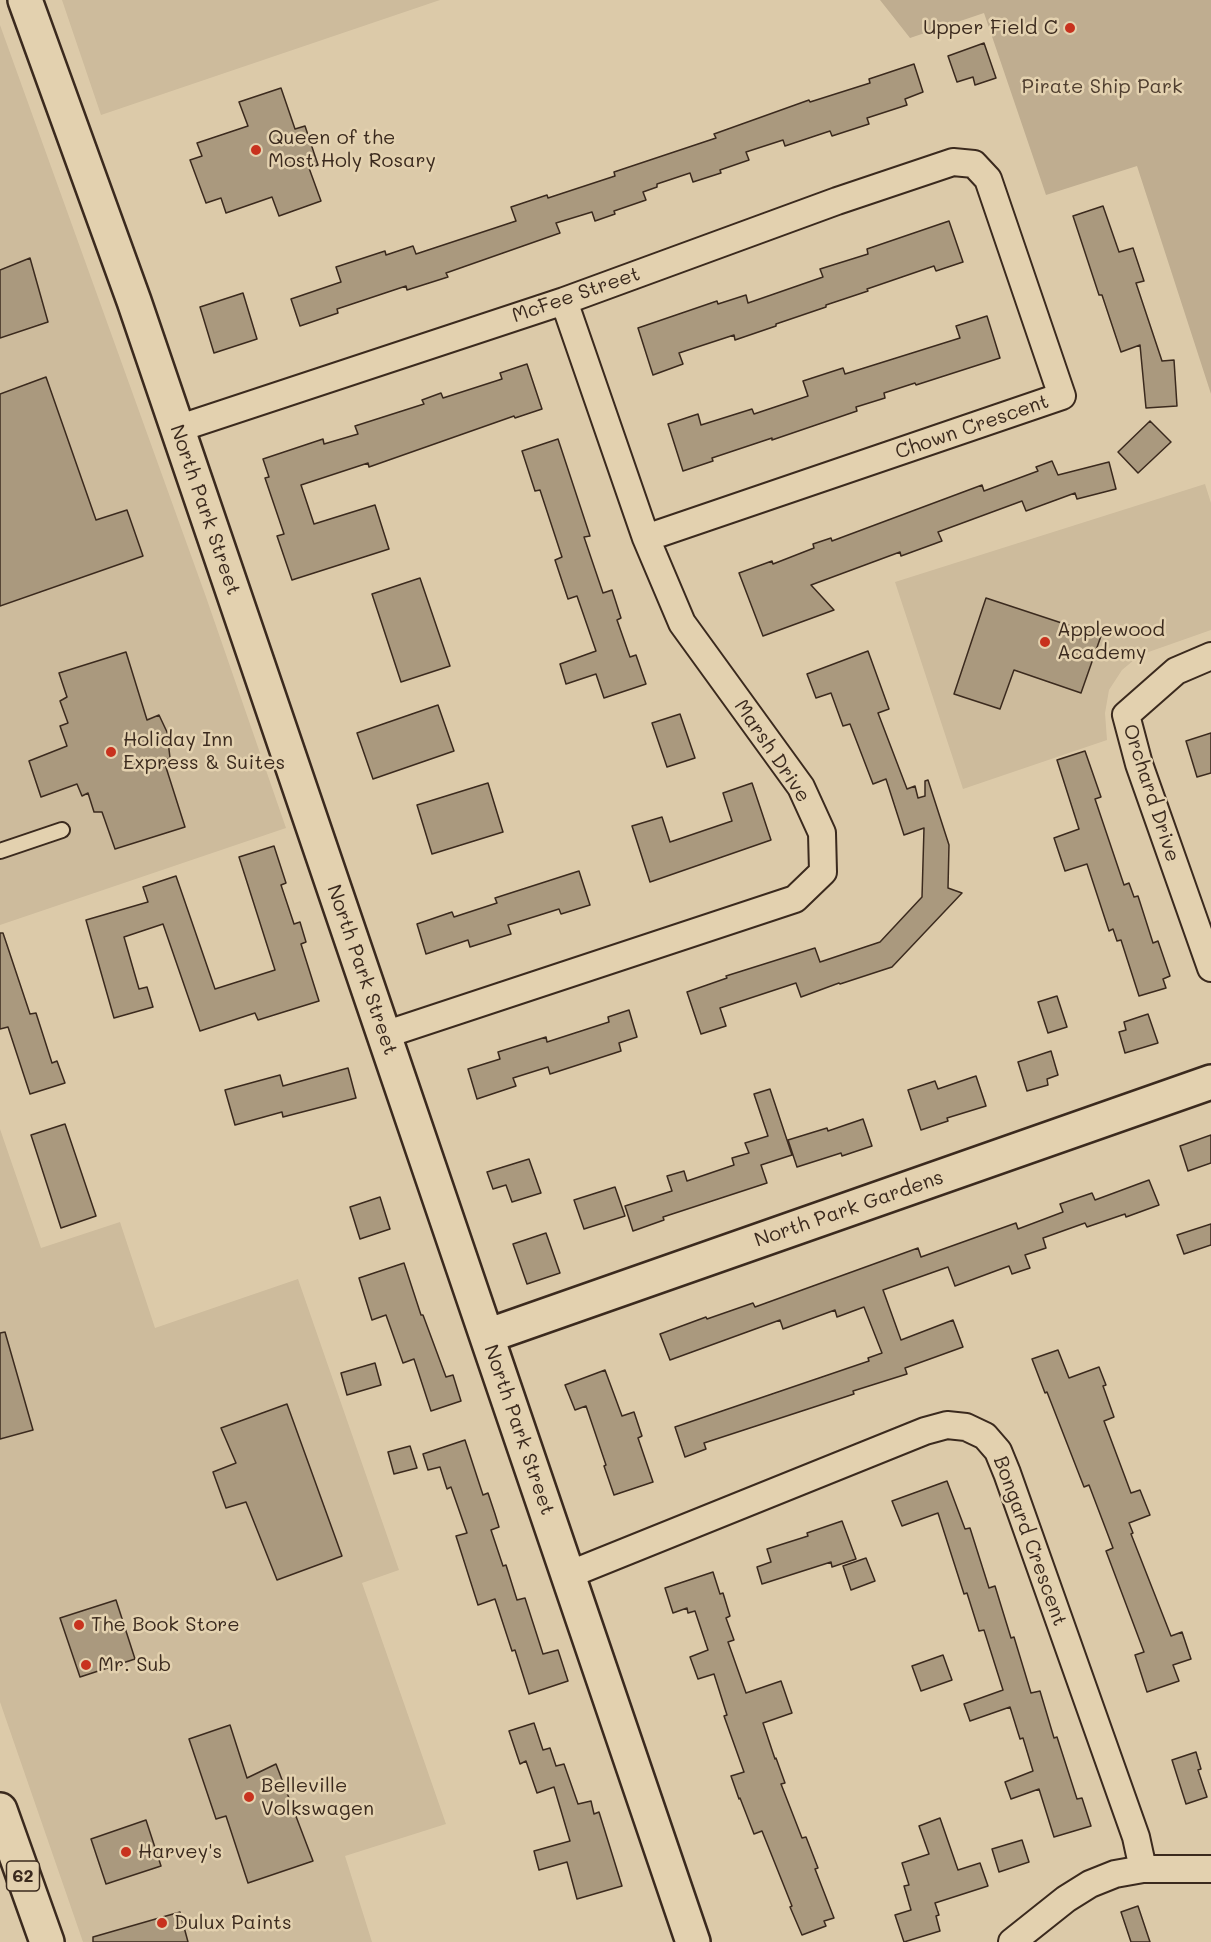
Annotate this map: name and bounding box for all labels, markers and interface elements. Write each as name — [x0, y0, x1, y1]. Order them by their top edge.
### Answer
place label: Upper Field C — [923, 16, 1058, 40]
marker: Upper Field C — [1063, 21, 1077, 35]
park label: Pirate Ship Park — [1021, 75, 1183, 99]
place label: Queen of the Most Holy Rosary — [268, 126, 436, 173]
marker: Queen of the Most Holy Rosary — [249, 143, 263, 157]
street label: McFee Street — [509, 262, 643, 328]
street label: Chown Crescent — [892, 389, 1052, 465]
street label: North Park Street — [165, 422, 245, 598]
place label: Applewood Academy — [1057, 618, 1165, 665]
marker: Applewood Academy — [1038, 635, 1052, 649]
street label: Marsh Drive — [729, 695, 815, 807]
street label: Orchard Drive — [1117, 721, 1185, 865]
place label: Holiday Inn Express & Suites — [123, 728, 285, 775]
marker: Holiday Inn Express & Suites — [104, 745, 118, 759]
street label: North Park Street — [322, 882, 402, 1058]
street label: North Park Gardens — [751, 1165, 947, 1253]
street label: North Park Street — [479, 1342, 559, 1518]
street label: Bongard Crescent — [988, 1453, 1072, 1629]
place label: The Book Store — [91, 1613, 240, 1637]
marker: The Book Store — [72, 1618, 86, 1632]
place label: Mr. Sub — [98, 1653, 171, 1677]
marker: Mr. Sub — [79, 1658, 93, 1672]
place label: Belleville Volkswagen — [261, 1774, 374, 1821]
marker: Belleville Volkswagen — [242, 1790, 256, 1804]
place label: Harvey's — [138, 1840, 222, 1864]
marker: Harvey's — [119, 1845, 133, 1859]
road number: 62 — [7, 1861, 40, 1891]
place label: Dulux Paints — [174, 1911, 292, 1935]
marker: Dulux Paints — [155, 1916, 169, 1930]

